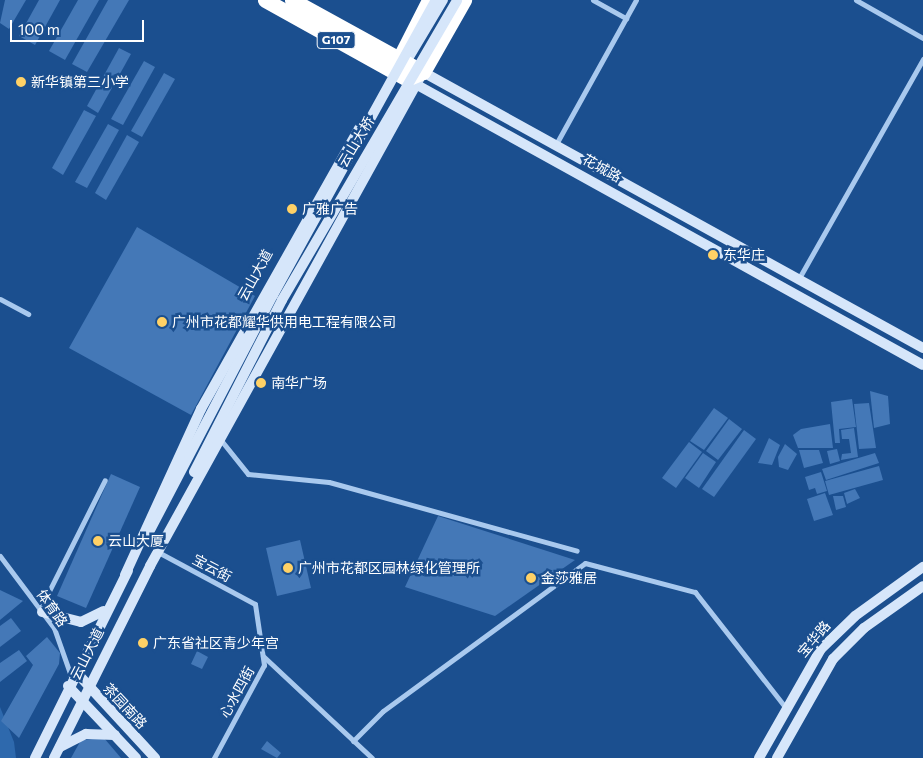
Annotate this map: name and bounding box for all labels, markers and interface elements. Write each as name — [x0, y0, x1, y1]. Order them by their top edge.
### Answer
scale bar — [12, 10, 146, 42]
text: 100 m — [18, 20, 60, 38]
road number: G107 — [316, 30, 356, 50]
place label: 新华镇第三小学 — [31, 74, 129, 90]
marker: 新华镇第三小学 — [15, 76, 27, 88]
street label: 云山大桥 — [334, 114, 378, 170]
street label: 花城路 — [580, 150, 624, 186]
place label: 广雅广告 — [302, 201, 358, 217]
marker: 广雅广告 — [286, 203, 298, 215]
street label: 云山大道 — [234, 246, 276, 304]
place label: 东华庄 — [723, 247, 765, 263]
marker: 东华庄 — [707, 249, 719, 261]
place label: 广州市花都耀华供用电工程有限公司 — [172, 314, 396, 330]
marker: 广州市花都耀华供用电工程有限公司 — [156, 316, 168, 328]
place label: 南华广场 — [271, 375, 327, 391]
marker: 南华广场 — [255, 377, 267, 389]
place label: 云山大厦 — [108, 533, 164, 549]
marker: 云山大厦 — [92, 535, 104, 547]
street label: 宝云街 — [190, 551, 234, 585]
place label: 广州市花都区园林绿化管理所 — [298, 560, 480, 576]
marker: 广州市花都区园林绿化管理所 — [282, 562, 294, 574]
place label: 金莎雅居 — [541, 570, 597, 586]
marker: 金莎雅居 — [525, 572, 537, 584]
street label: 体育路 — [33, 586, 71, 630]
street label: 宝华路 — [794, 618, 834, 660]
street label: 云山大道 — [67, 625, 107, 683]
place label: 广东省社区青少年宫 — [153, 635, 279, 651]
marker: 广东省社区青少年宫 — [137, 637, 149, 649]
street label: 心水四街 — [216, 663, 258, 721]
street label: 茶园南路 — [100, 680, 150, 732]

